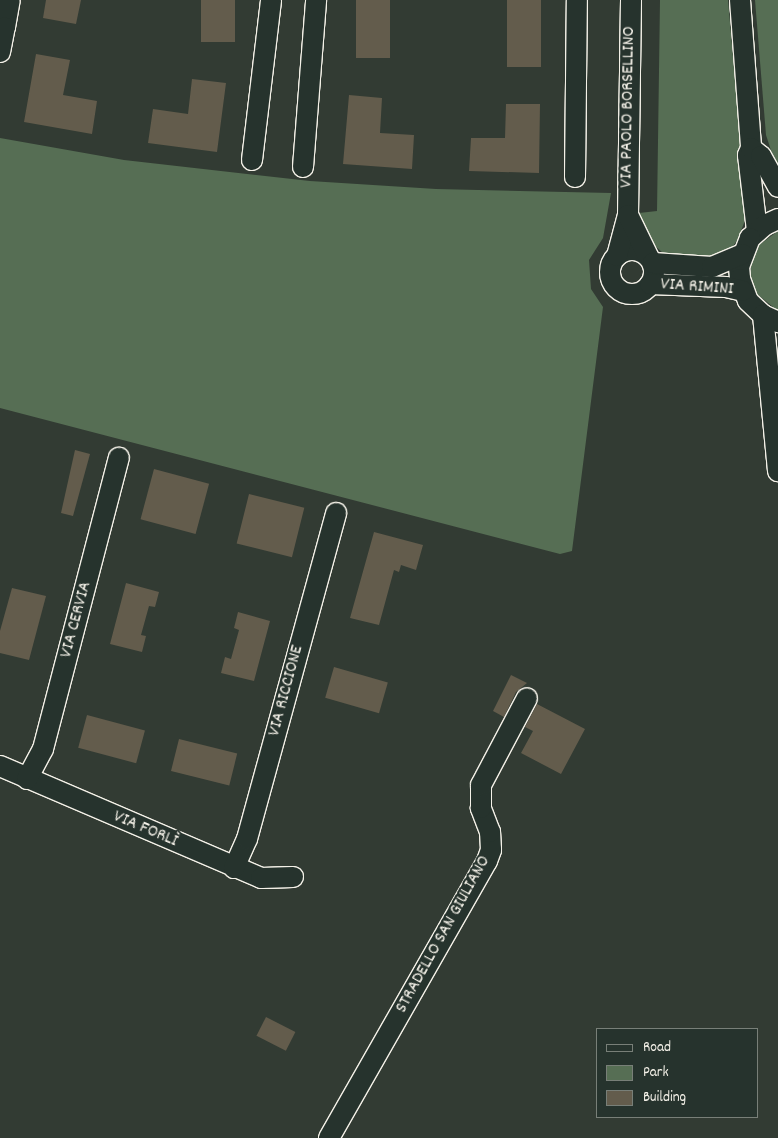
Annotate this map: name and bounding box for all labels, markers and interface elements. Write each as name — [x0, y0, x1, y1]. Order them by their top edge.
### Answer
street label: VIA PAOLO BORSELLINO — [617, 26, 641, 188]
street label: VIA RIMINI — [660, 275, 734, 301]
street label: VIA CERVIA — [56, 579, 98, 661]
street label: VIA RICCIONE — [264, 643, 310, 739]
street label: VIA FORLÌ — [110, 807, 180, 853]
street label: STRADELLO SAN GIULIANO — [392, 853, 496, 1017]
legend — [596, 1028, 758, 1118]
text: Road — [643, 1037, 671, 1059]
text: Park — [643, 1062, 669, 1084]
text: Building — [643, 1087, 686, 1109]

